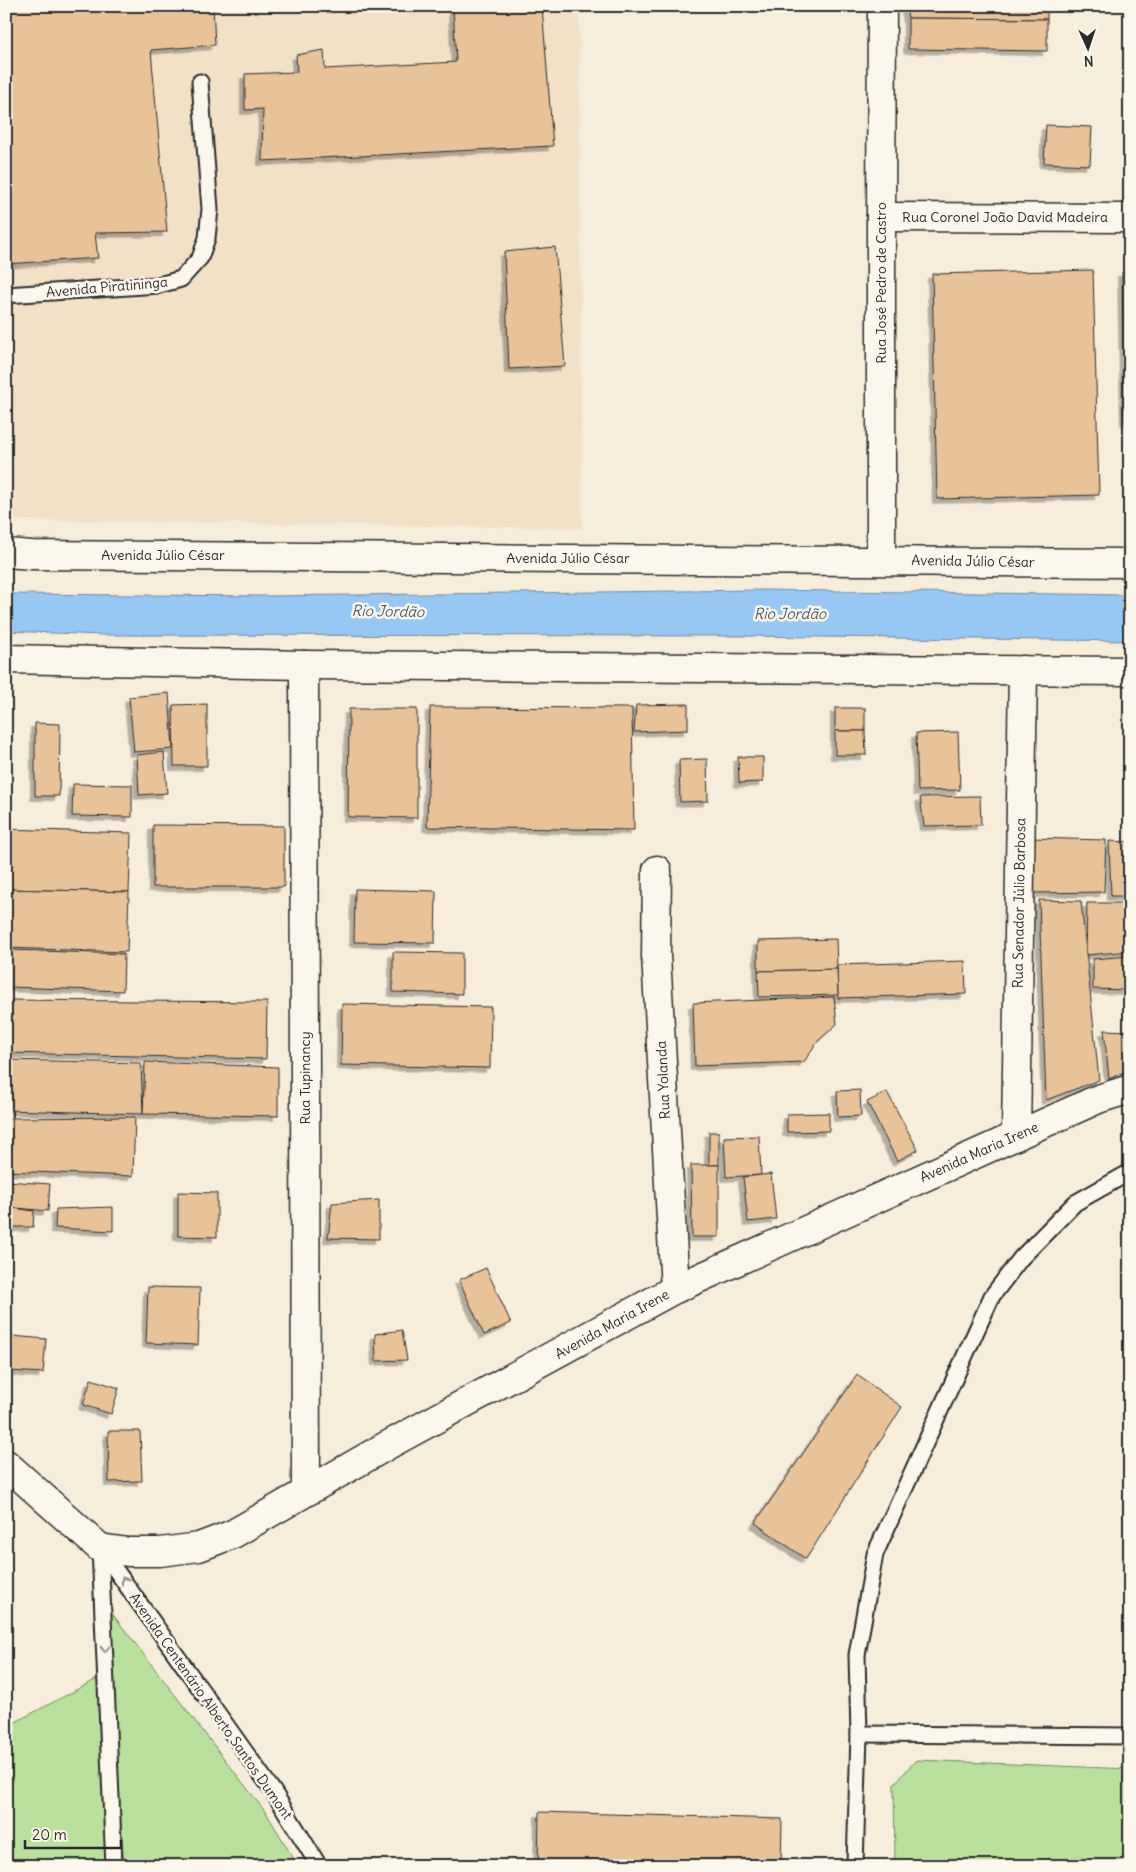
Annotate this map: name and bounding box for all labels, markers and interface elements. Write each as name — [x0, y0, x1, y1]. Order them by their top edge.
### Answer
north arrow — [1064, 22, 1114, 72]
text: N — [1083, 52, 1094, 70]
street label: Rua José Pedro de Castro — [872, 202, 890, 364]
street label: Rua Coronel João David Madeira — [902, 208, 1108, 226]
street label: Avenida Piratininga — [45, 273, 169, 301]
street label: Avenida Júlio César — [101, 546, 225, 564]
street label: Avenida Júlio César — [506, 549, 630, 567]
street label: Avenida Júlio César — [911, 551, 1035, 571]
water label: Rio Jordão — [352, 601, 426, 621]
water label: Rio Jordão — [754, 604, 828, 623]
street label: Rua Senador Júlio Barbosa — [1009, 818, 1029, 988]
street label: Rua Tupinancy — [296, 1031, 314, 1125]
street label: Rua Yolanda — [652, 1040, 674, 1120]
street label: Avenida Maria Irene — [917, 1118, 1041, 1186]
street label: Avenida Maria Irene — [552, 1285, 672, 1363]
one-way arrow — [121, 1577, 129, 1586]
street label: Avenida Centenário Alberto Santos Dumont — [125, 1589, 297, 1823]
one-way arrow — [99, 1645, 110, 1653]
scale bar — [25, 1817, 121, 1849]
text: 20 m — [32, 1825, 67, 1844]

